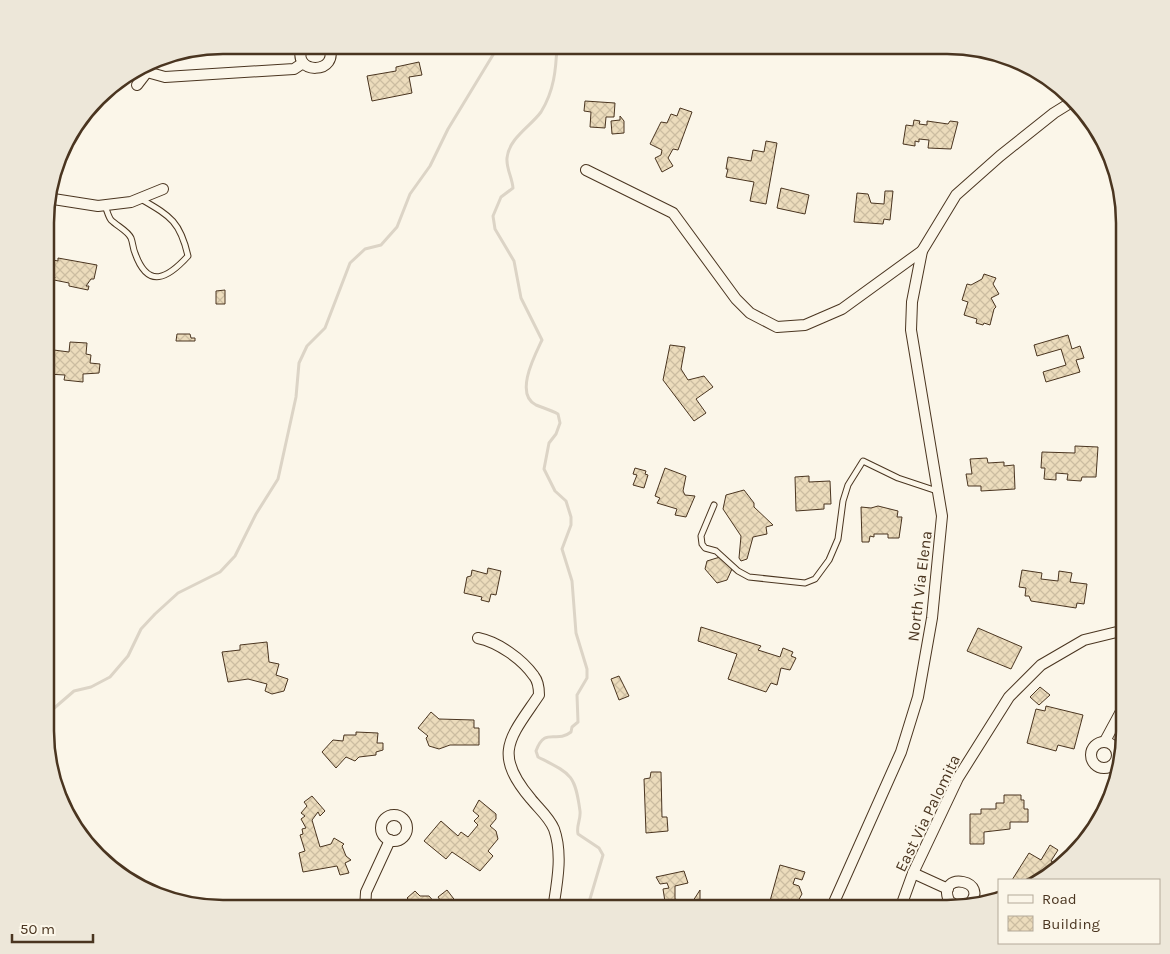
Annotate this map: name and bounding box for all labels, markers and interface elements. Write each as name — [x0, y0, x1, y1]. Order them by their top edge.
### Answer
street label: North Via Elena — [903, 530, 936, 643]
street label: East Via Palomita — [891, 752, 964, 875]
legend — [998, 879, 1160, 944]
text: Road — [1042, 890, 1077, 908]
scale bar — [12, 912, 94, 944]
text: Building — [1042, 915, 1100, 933]
text: 50 m — [20, 920, 55, 938]

